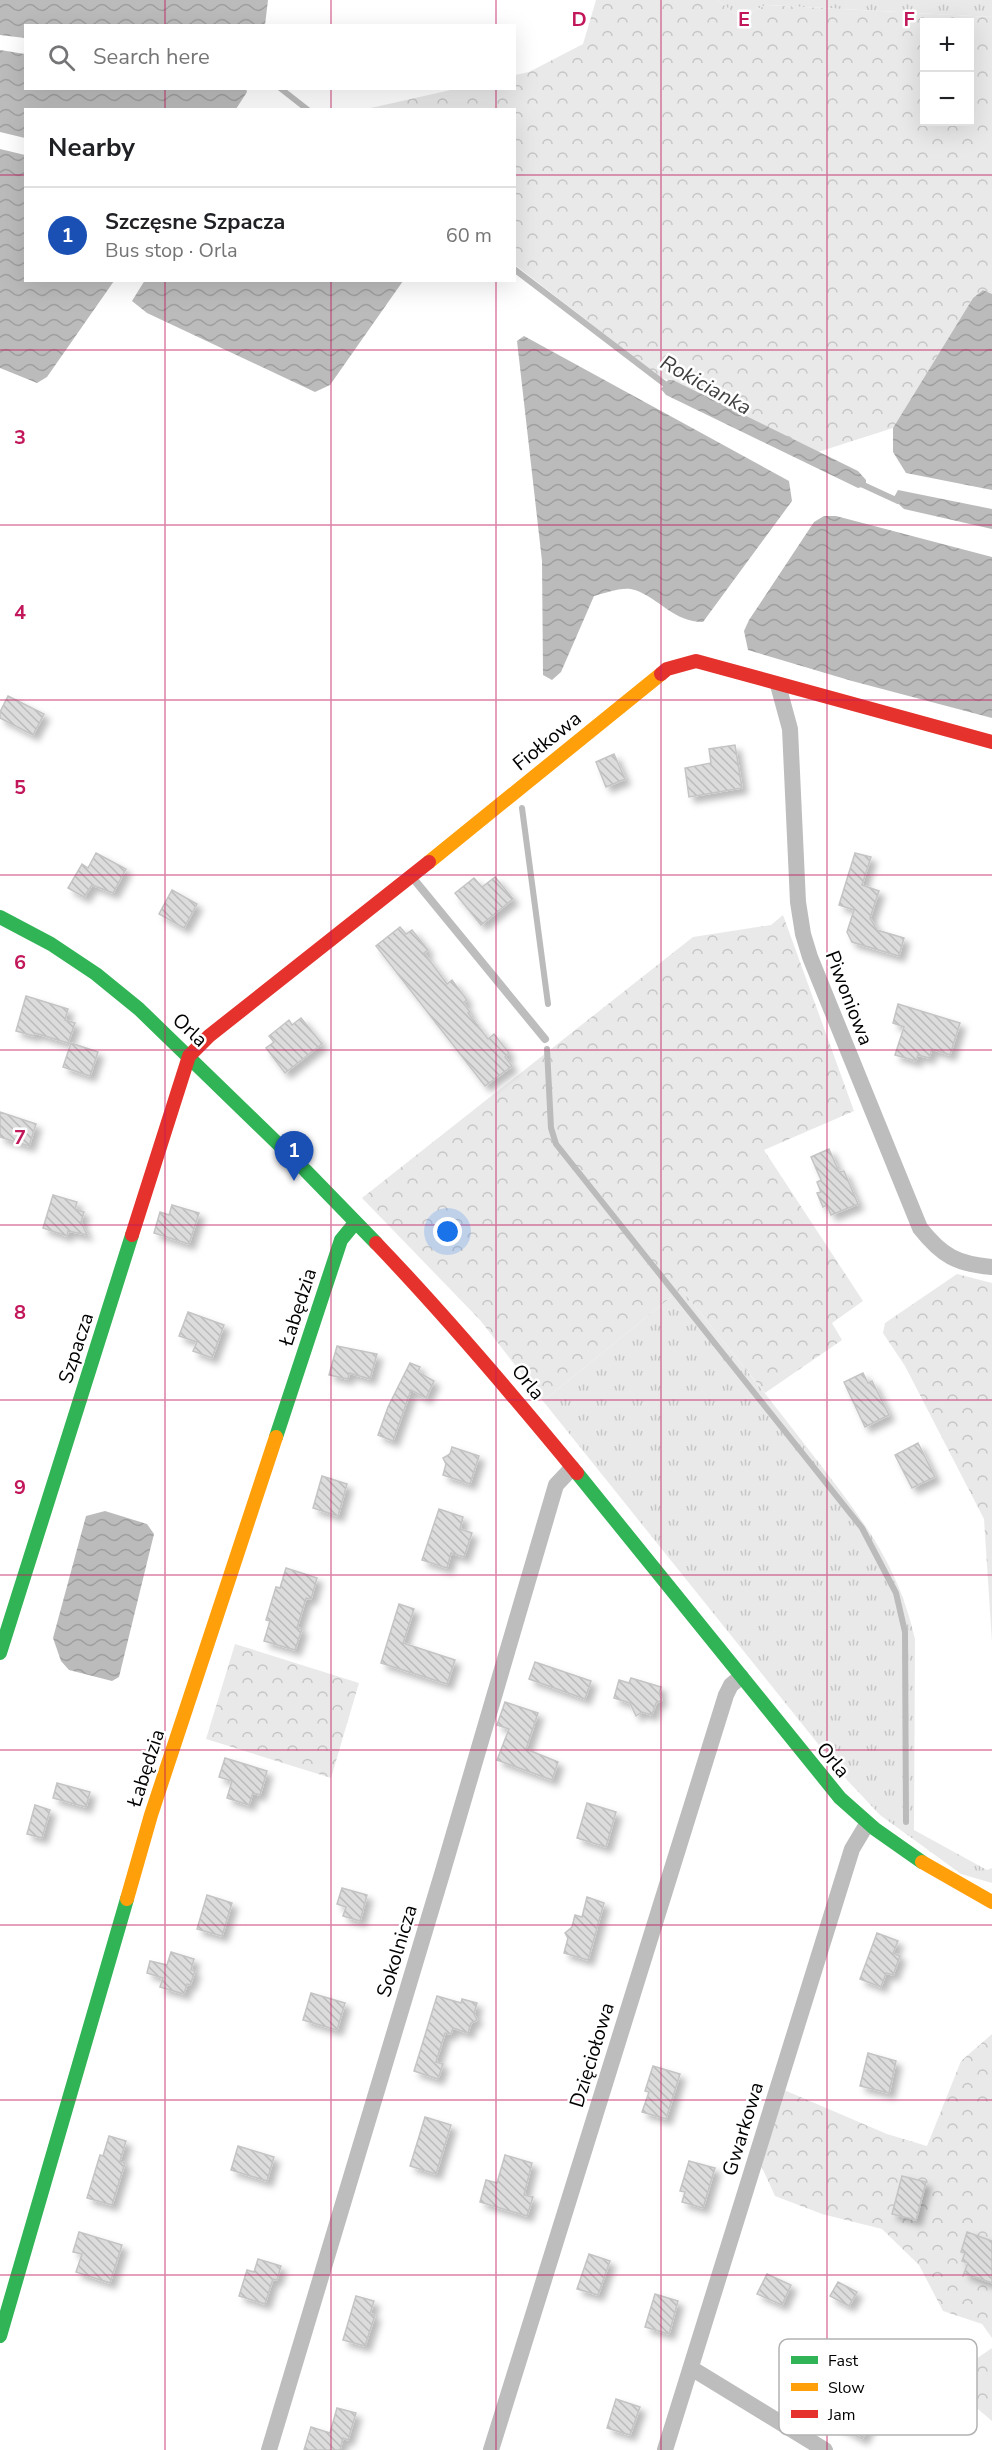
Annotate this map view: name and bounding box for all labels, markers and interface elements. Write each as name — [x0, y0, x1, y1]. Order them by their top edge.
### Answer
text: D — [571, 6, 587, 33]
text: E — [738, 6, 750, 33]
text: F — [903, 6, 915, 33]
map controls — [920, 18, 974, 126]
button: + — [920, 18, 974, 72]
search box — [24, 24, 516, 90]
icon: search — [45, 41, 78, 74]
text: Search here — [93, 42, 210, 72]
button: − — [920, 72, 974, 126]
text: Nearby — [48, 130, 135, 165]
text: Szczęsne Szpacza — [105, 207, 285, 237]
text: 1 — [62, 222, 74, 249]
text: 60 m — [446, 222, 492, 249]
text: Bus stop · Orla — [105, 237, 238, 264]
water label: Rokicianka — [655, 349, 757, 421]
text: 3 — [14, 424, 26, 451]
text: 4 — [14, 599, 26, 626]
street label: Fiołkowa — [507, 705, 587, 777]
text: 5 — [14, 774, 26, 801]
street label: Piwoniowa — [819, 947, 879, 1049]
text: 6 — [14, 949, 26, 976]
street label: Orla — [167, 1007, 213, 1053]
text: 7 — [14, 1124, 26, 1151]
pin: 1 — [274, 1132, 314, 1181]
your location — [433, 1217, 462, 1246]
street label: Łabędzia — [273, 1265, 323, 1350]
text: 8 — [14, 1299, 26, 1326]
street label: Szpacza — [52, 1309, 100, 1387]
street label: Orla — [505, 1358, 551, 1406]
text: 9 — [14, 1474, 26, 1501]
street label: Łabędzia — [121, 1726, 171, 1811]
street label: Orla — [810, 1736, 856, 1784]
street label: Sokolnicza — [370, 1902, 424, 2000]
street label: Dzięciołowa — [563, 1999, 621, 2111]
street label: Gwarkowa — [716, 2079, 770, 2179]
legend — [779, 2339, 977, 2435]
text: Fast — [828, 2350, 859, 2372]
text: Slow — [828, 2377, 865, 2399]
text: Jam — [827, 2404, 855, 2426]

